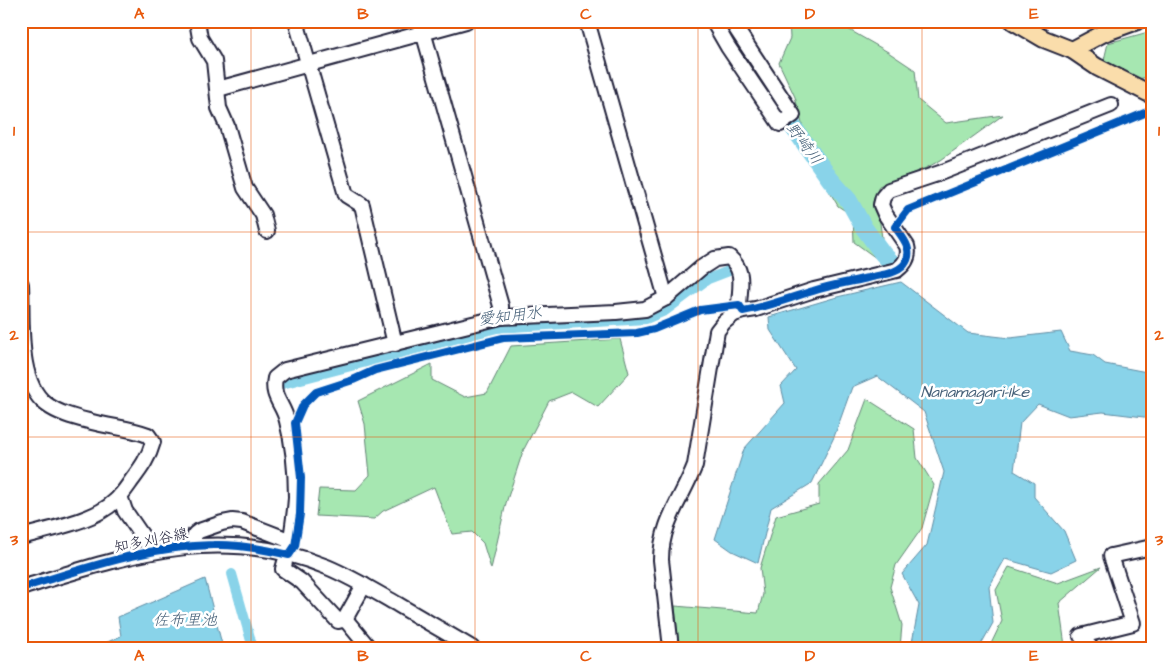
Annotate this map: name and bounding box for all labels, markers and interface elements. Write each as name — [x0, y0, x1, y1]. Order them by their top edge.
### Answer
text: A — [134, 3, 145, 25]
text: B — [357, 3, 369, 25]
text: C — [580, 3, 592, 25]
text: D — [805, 3, 816, 25]
text: E — [1029, 3, 1039, 25]
water label: 野崎川 — [781, 118, 827, 169]
text: 1 — [13, 120, 16, 142]
text: 1 — [1158, 120, 1161, 142]
water label: 愛知用水 — [477, 301, 543, 331]
text: 2 — [8, 324, 19, 346]
text: 2 — [1153, 324, 1164, 346]
water label: Nanamagari-Ike — [921, 381, 1031, 404]
street label: 知多刈谷線 — [112, 523, 190, 558]
text: 3 — [9, 529, 19, 551]
text: 3 — [1154, 529, 1164, 551]
water label: 佐布里池 — [153, 609, 218, 631]
text: A — [134, 645, 145, 667]
text: B — [357, 645, 369, 667]
text: C — [580, 645, 592, 667]
text: D — [805, 645, 816, 667]
text: E — [1029, 645, 1039, 667]

